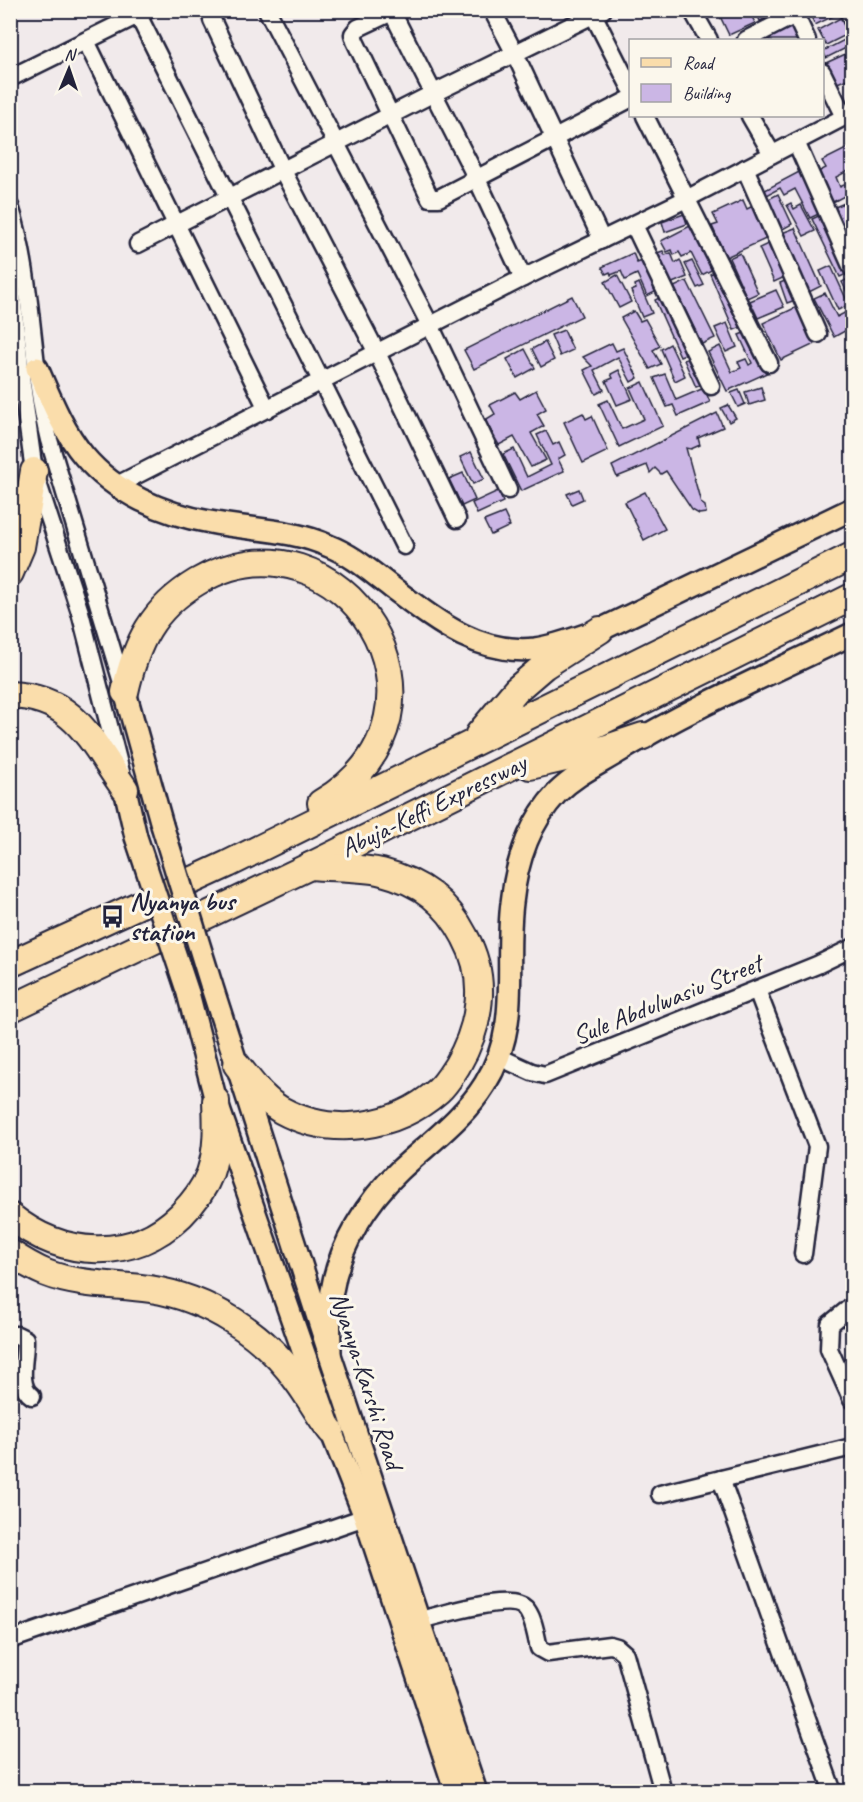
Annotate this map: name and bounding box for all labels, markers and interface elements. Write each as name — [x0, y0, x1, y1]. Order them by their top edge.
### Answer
north arrow — [39, 39, 99, 99]
legend — [629, 39, 824, 117]
text: N — [64, 45, 78, 65]
text: Road — [683, 52, 716, 74]
text: Building — [683, 82, 732, 104]
street label: Abuja-Keffi Expressway — [335, 745, 533, 865]
place label: Nyanya bus station — [130, 885, 237, 948]
bus stop icon: Nyanya bus station — [99, 903, 125, 929]
street label: Sule Abdulwasiu Street — [568, 945, 770, 1052]
street label: Nyanya-Karshi Road — [322, 1287, 412, 1476]

